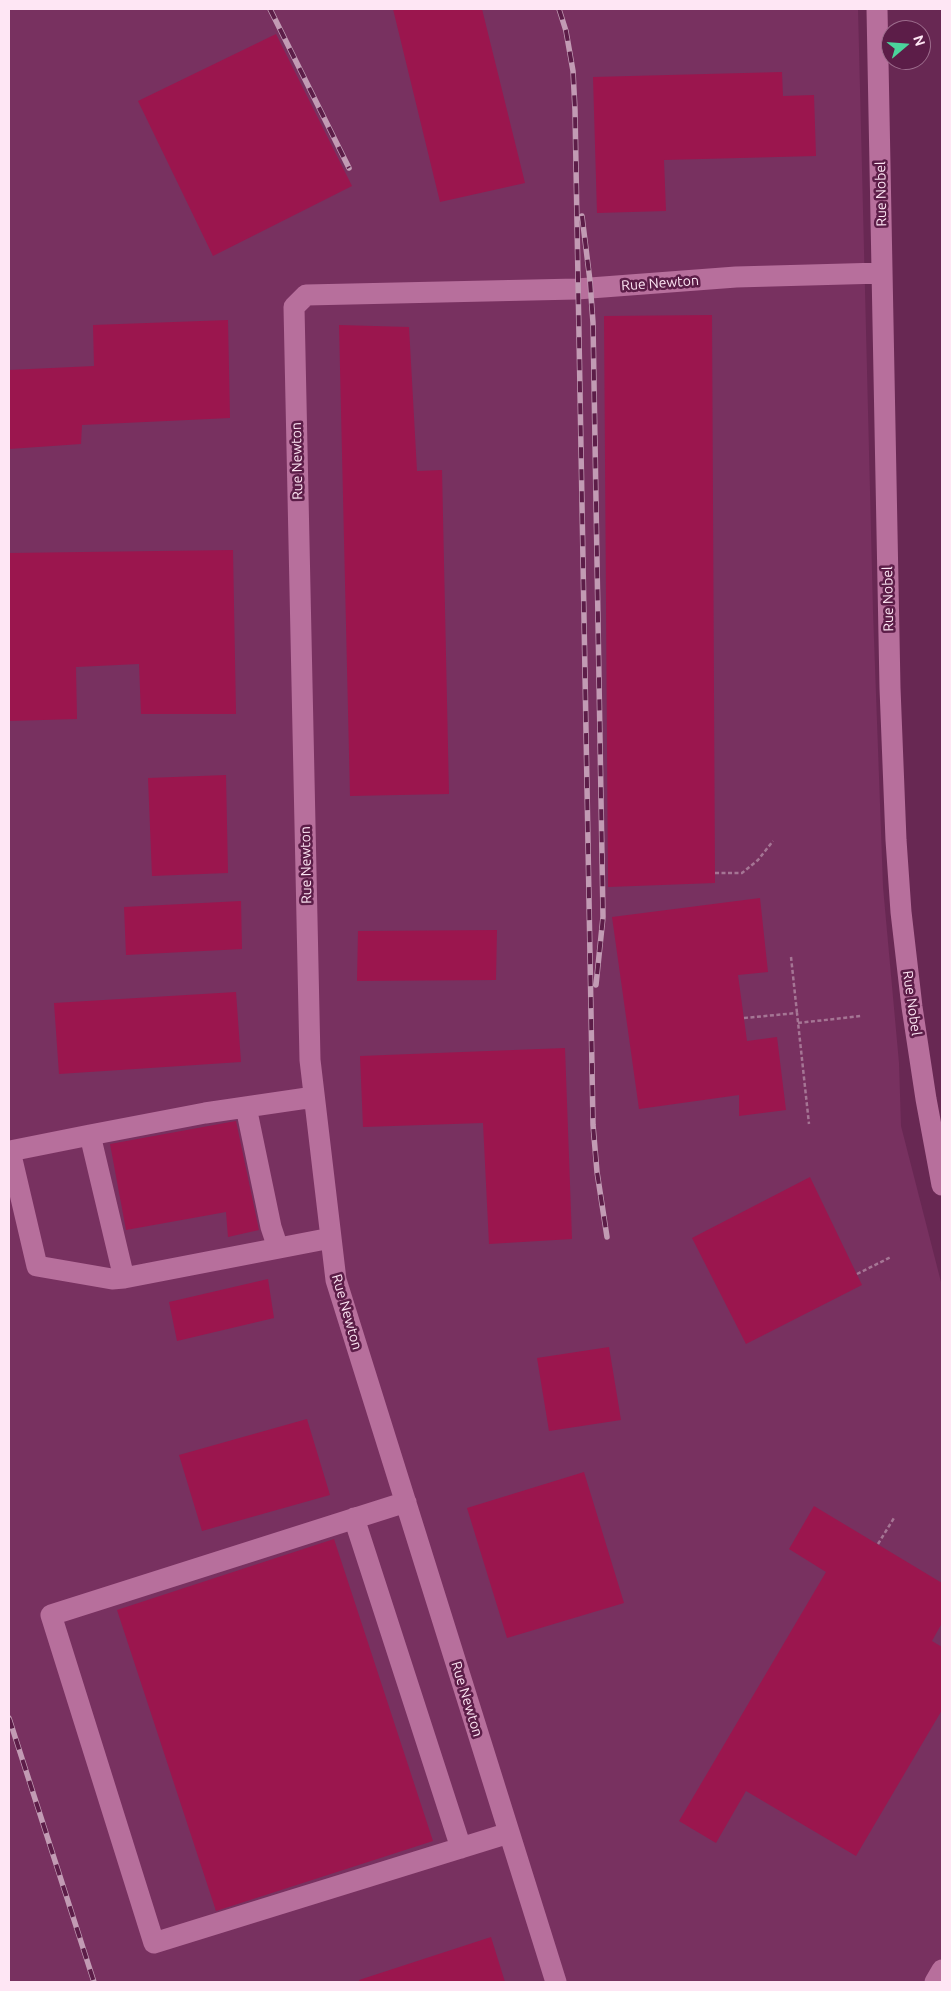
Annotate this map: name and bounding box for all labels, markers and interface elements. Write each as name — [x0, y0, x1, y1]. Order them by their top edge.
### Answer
north arrow — [881, 20, 931, 70]
text: N — [910, 33, 929, 48]
street label: Rue Nobel — [872, 161, 890, 227]
street label: Rue Newton — [621, 272, 699, 294]
street label: Rue Newton — [288, 422, 306, 500]
street label: Rue Nobel — [879, 566, 897, 632]
street label: Rue Newton — [297, 826, 315, 904]
street label: Rue Nobel — [899, 969, 925, 1037]
street label: Rue Newton — [328, 1272, 366, 1352]
street label: Rue Newton — [448, 1659, 486, 1739]

